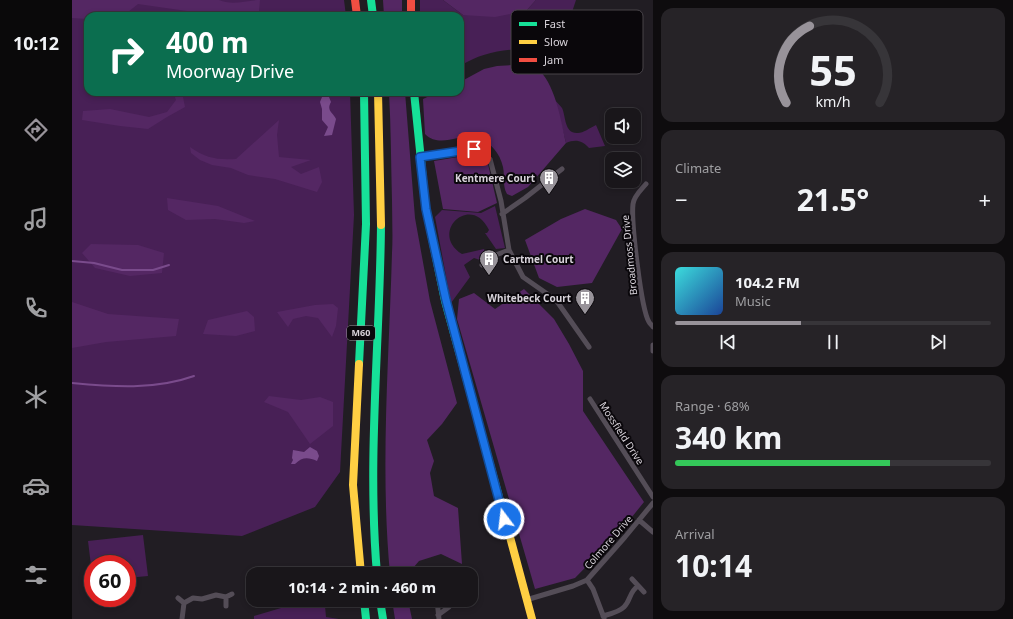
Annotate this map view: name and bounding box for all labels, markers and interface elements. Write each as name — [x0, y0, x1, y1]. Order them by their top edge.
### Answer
legend — [511, 10, 643, 74]
text: Fast — [544, 16, 565, 31]
text: 400 m — [166, 23, 249, 61]
icon: right — [100, 28, 152, 80]
text: 10:12 — [13, 31, 59, 55]
text: Slow — [544, 34, 568, 49]
text: 55 — [809, 42, 857, 98]
text: Jam — [543, 52, 563, 67]
text: Moorway Drive — [166, 59, 294, 83]
text: km/h — [815, 92, 851, 111]
map controls — [605, 108, 641, 188]
button: sound — [605, 108, 641, 144]
icon: directions — [22, 116, 50, 144]
pin — [457, 132, 491, 166]
icon: arrive — [463, 138, 485, 160]
button: layers — [605, 152, 641, 188]
text: Climate — [675, 159, 721, 177]
building icon: Kentmere Court — [538, 167, 560, 195]
place label: Kentmere Court — [455, 171, 536, 185]
text: 21.5° — [797, 179, 869, 220]
text: − — [675, 184, 688, 214]
text: + — [978, 184, 991, 214]
icon: music — [22, 205, 50, 233]
street label: Broadmoss Drive — [618, 214, 640, 296]
building icon: Cartmel Court — [478, 248, 500, 276]
place label: Cartmel Court — [503, 252, 574, 266]
text: 104.2 FM — [735, 272, 800, 292]
building icon: Whitebeck Court — [574, 287, 596, 315]
place label: Whitebeck Court — [487, 291, 572, 305]
text: Music — [735, 292, 771, 310]
icon: phone — [22, 294, 50, 322]
road number: M60 — [347, 326, 375, 340]
icon: previous — [717, 331, 739, 353]
icon: pause — [822, 331, 844, 353]
icon: next — [927, 331, 949, 353]
icon: climate — [22, 383, 50, 411]
text: Range · 68% — [675, 397, 750, 415]
street label: Mossfield Drive — [596, 399, 648, 467]
text: 340 km — [675, 417, 782, 458]
icon: car — [22, 472, 50, 500]
position arrow — [483, 498, 525, 540]
street label: Colmore Drive — [581, 512, 636, 572]
text: Arrival — [675, 525, 715, 543]
text: 10:14 — [675, 545, 752, 586]
speed limit sign: 60 — [84, 555, 136, 607]
icon: filters — [22, 561, 50, 589]
text: 10:14 · 2 min · 460 m — [288, 577, 436, 597]

